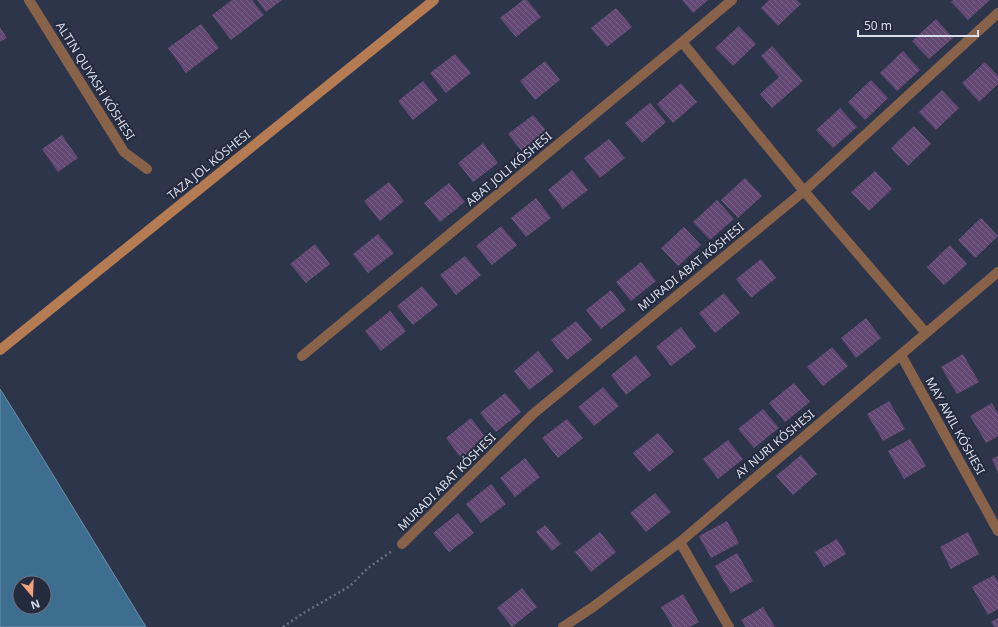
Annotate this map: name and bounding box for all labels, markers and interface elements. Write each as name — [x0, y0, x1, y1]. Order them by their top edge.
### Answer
scale bar — [858, 12, 978, 38]
text: 50 m — [864, 17, 892, 34]
street label: ALTIN QUYASH KÓSHESI — [52, 18, 139, 143]
street label: TAZA JOL KÓSHESI — [163, 126, 254, 203]
street label: ABAT JOLI KÓSHESI — [462, 128, 555, 210]
street label: MURADI ABAT KÓSHESI — [634, 218, 747, 315]
street label: MAY AWIL KÓSHESI — [922, 374, 989, 478]
street label: AY NURI KÓSHESI — [731, 405, 818, 482]
street label: MURADI ABAT KÓSHESI — [394, 429, 499, 534]
north arrow — [12, 575, 52, 615]
text: N — [29, 596, 42, 613]

